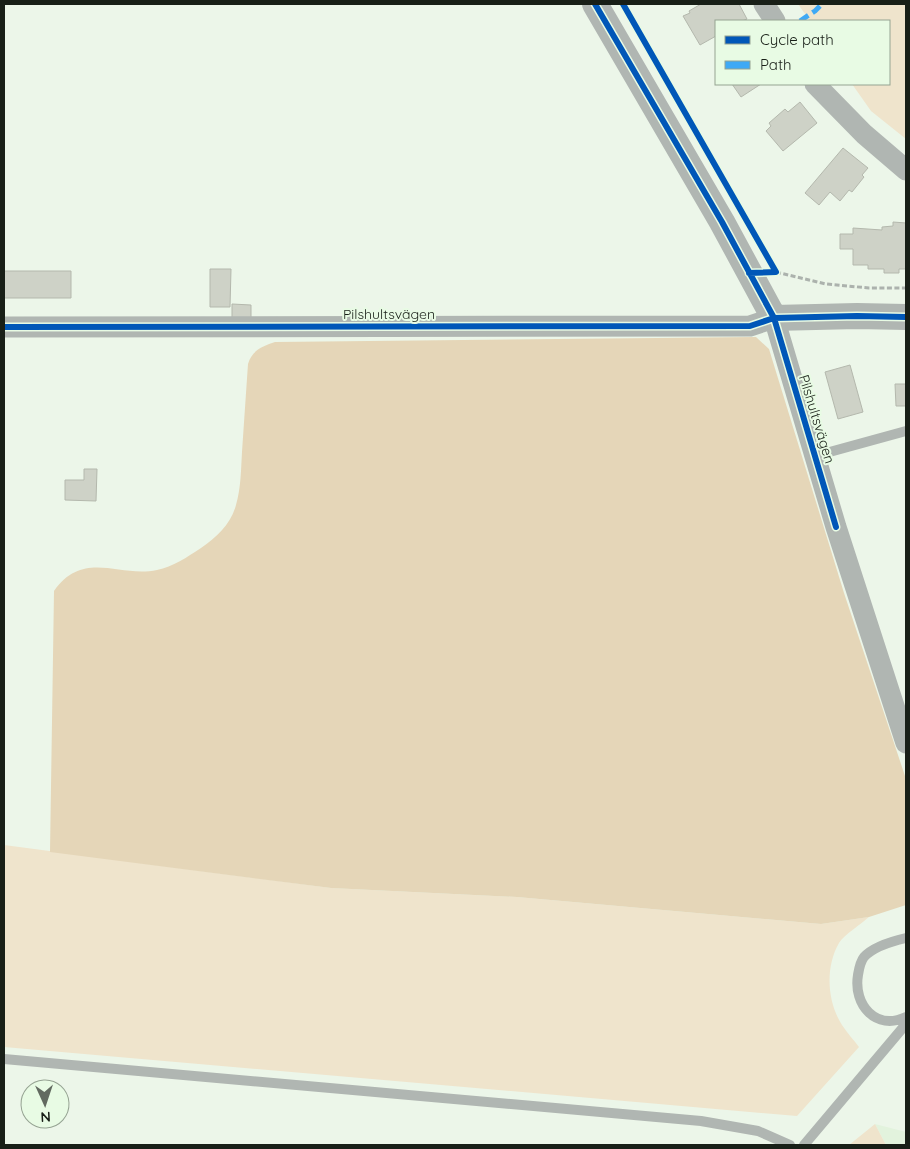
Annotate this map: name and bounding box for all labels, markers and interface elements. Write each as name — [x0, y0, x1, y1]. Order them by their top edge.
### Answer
legend — [715, 20, 890, 85]
text: Cycle path — [760, 30, 834, 49]
text: Path — [760, 55, 792, 74]
street label: Pilshultsvägen — [343, 305, 435, 323]
street label: Pilshultsvägen — [795, 372, 839, 466]
north arrow — [20, 1079, 70, 1129]
text: N — [40, 1108, 51, 1126]

